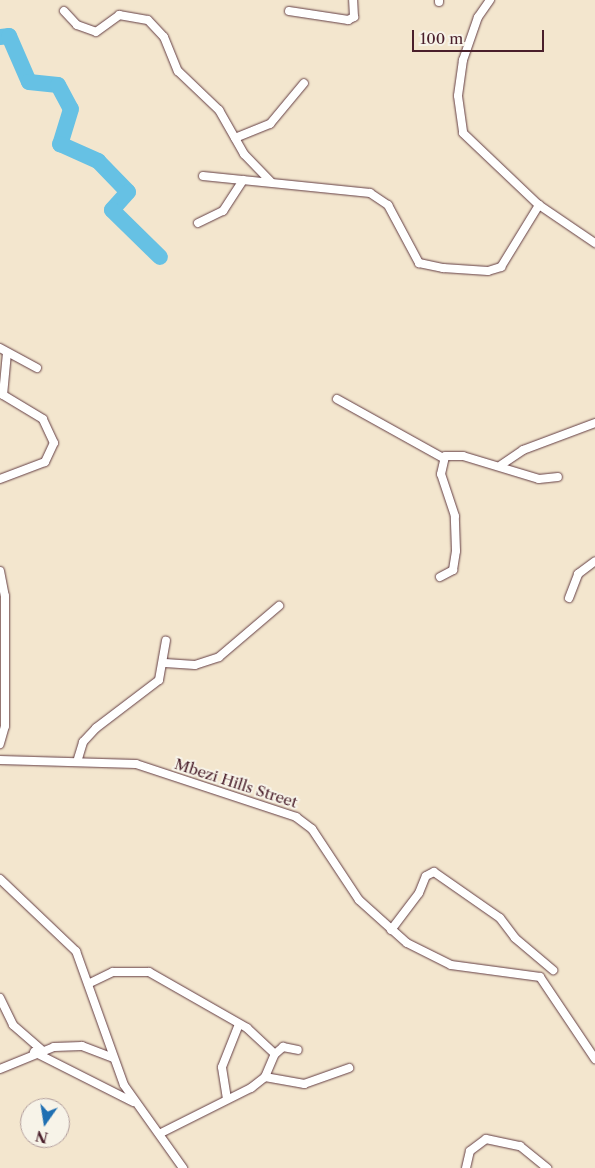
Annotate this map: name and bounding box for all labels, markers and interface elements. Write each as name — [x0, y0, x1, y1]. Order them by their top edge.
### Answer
scale bar — [415, 20, 548, 52]
text: 100 m — [420, 29, 463, 48]
street label: Mbezi Hills Street — [172, 755, 300, 811]
north arrow — [20, 1098, 70, 1148]
text: N — [34, 1127, 50, 1147]

